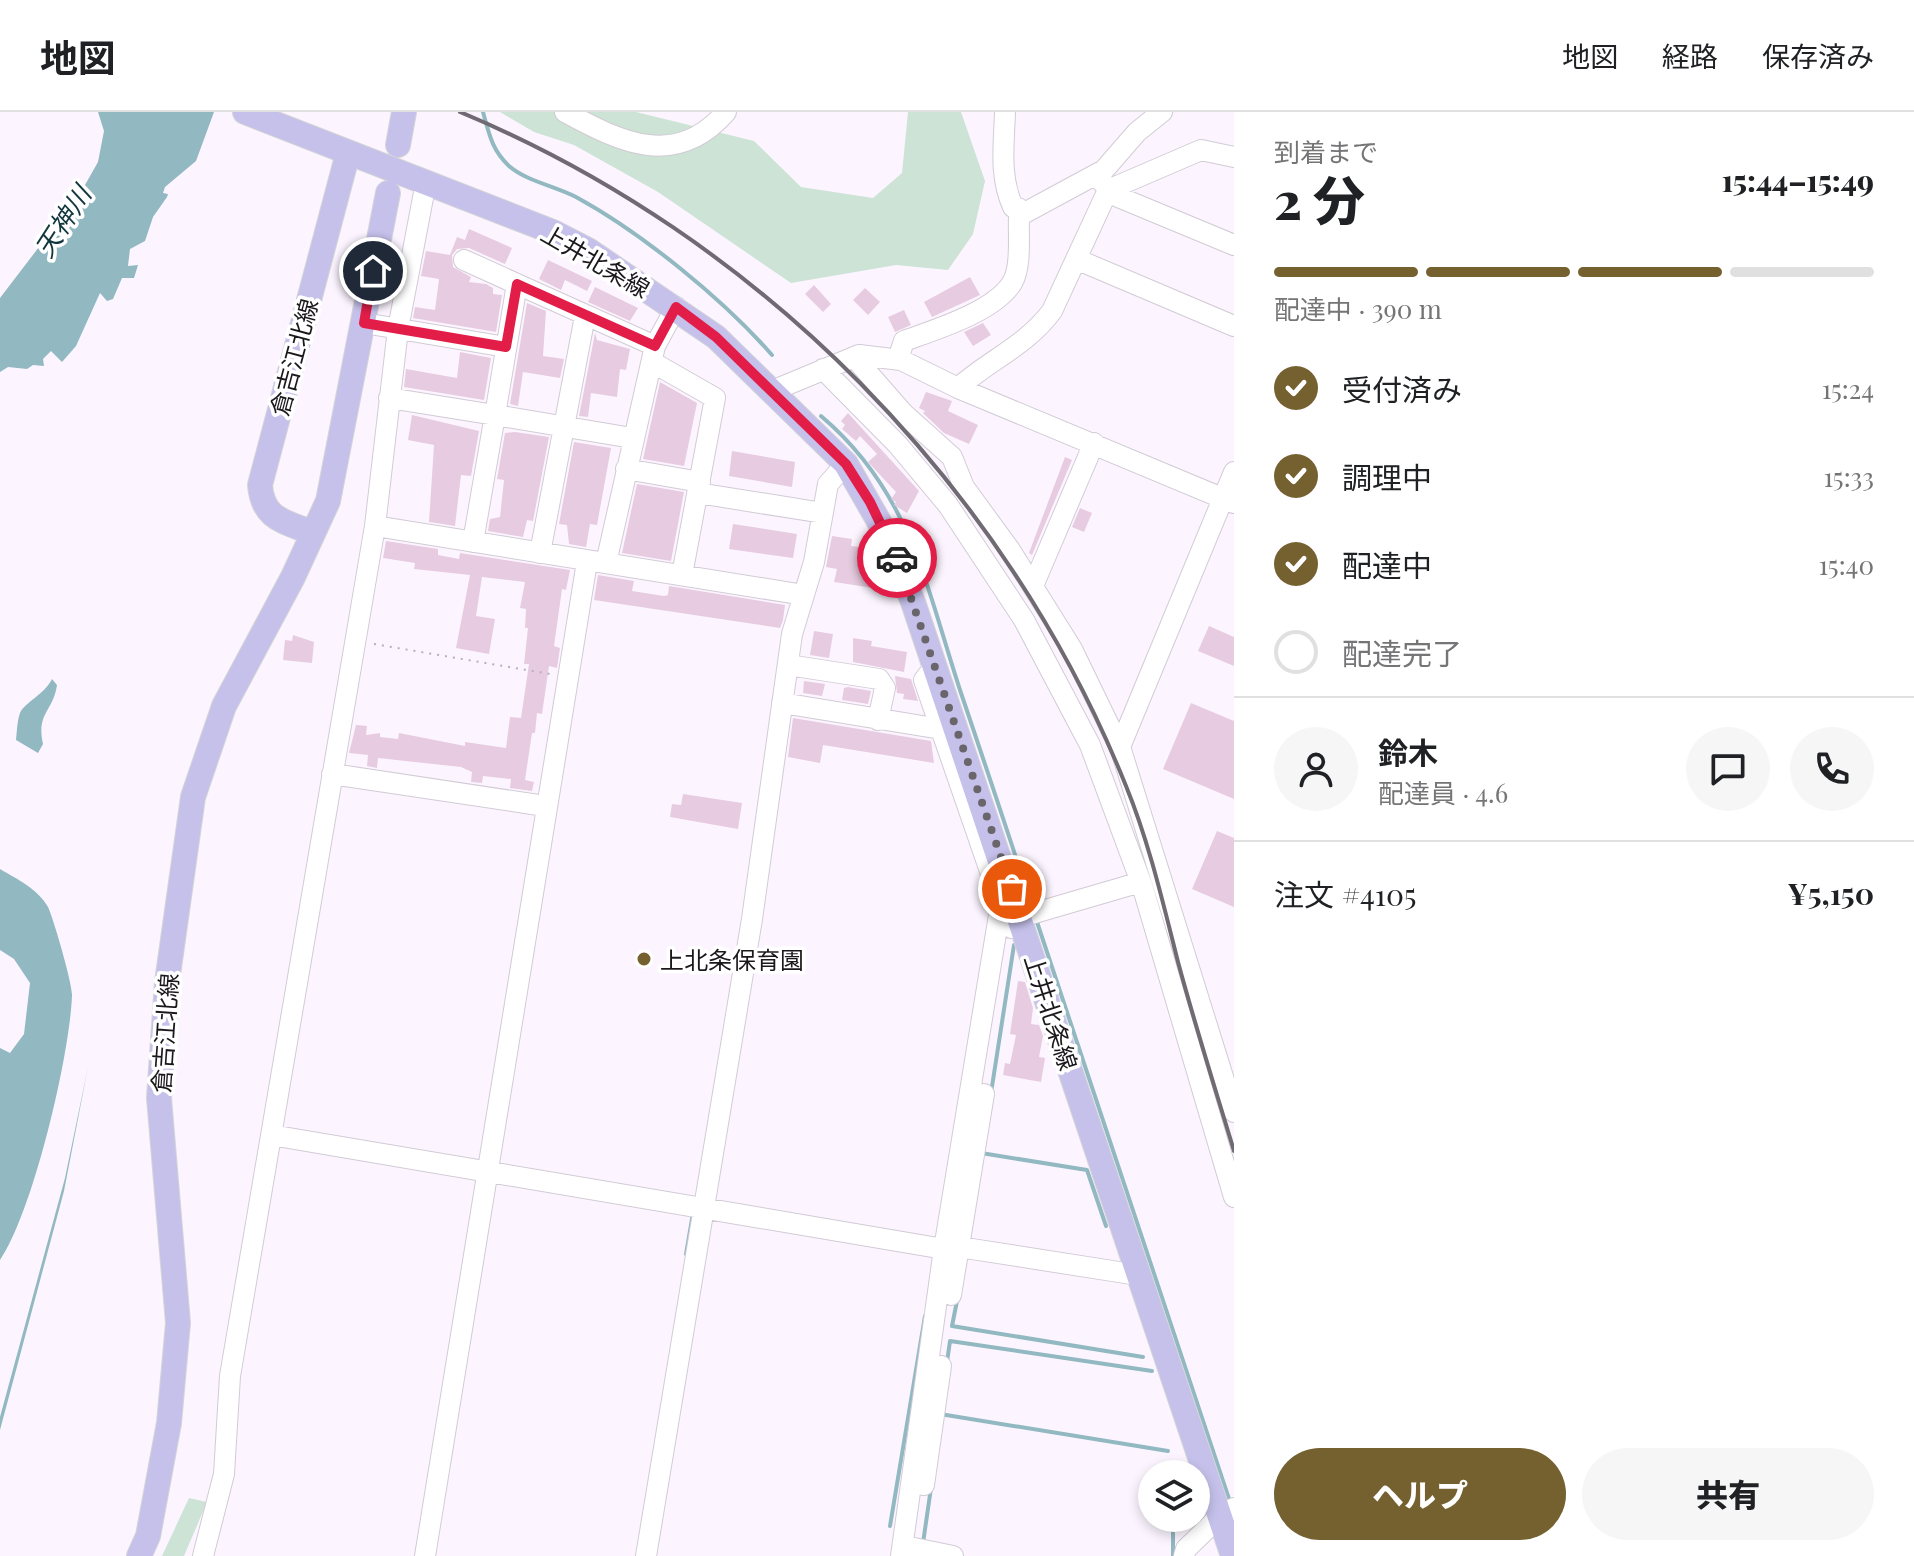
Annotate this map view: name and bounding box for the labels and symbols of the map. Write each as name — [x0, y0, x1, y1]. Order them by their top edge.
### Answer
water label: 天神川 — [26, 176, 100, 263]
street label: 上井北条線 — [536, 216, 656, 304]
pin — [339, 237, 407, 305]
street label: 倉吉江北線 — [262, 295, 324, 419]
courier — [857, 518, 937, 598]
pin — [978, 855, 1046, 923]
place label: 上北条保育園 — [660, 943, 804, 975]
marker: 上北条保育園 — [635, 950, 653, 968]
street label: 上井北条線 — [1018, 950, 1086, 1074]
street label: 倉吉江北線 — [144, 972, 184, 1094]

